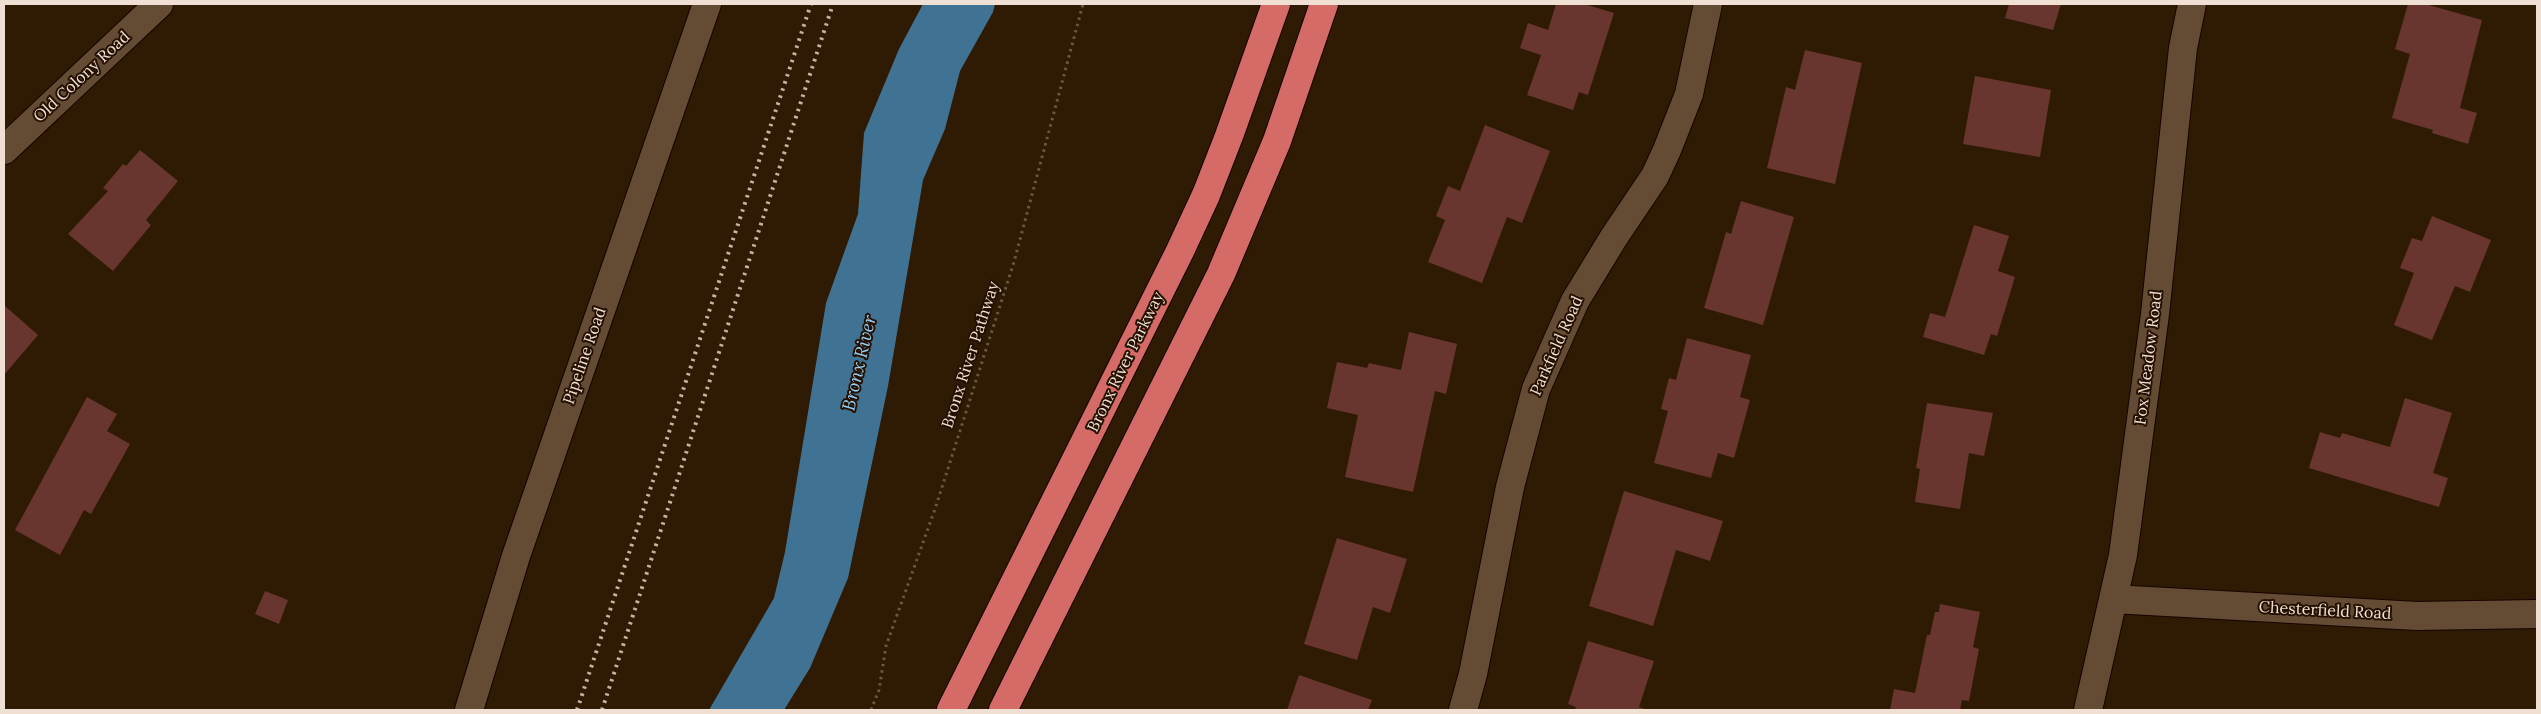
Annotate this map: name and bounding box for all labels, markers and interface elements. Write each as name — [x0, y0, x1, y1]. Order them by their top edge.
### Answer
street label: Old Colony Road — [30, 28, 134, 126]
street label: Bronx River Pathway — [938, 279, 1004, 431]
street label: Bronx River Parkway — [1084, 289, 1168, 435]
street label: Fox Meadow Road — [2131, 290, 2167, 426]
street label: Parkfield Road — [1526, 293, 1588, 399]
street label: Pipeline Road — [559, 305, 611, 407]
water label: Bronx River — [839, 313, 881, 413]
street label: Chesterfield Road — [2258, 598, 2392, 624]

